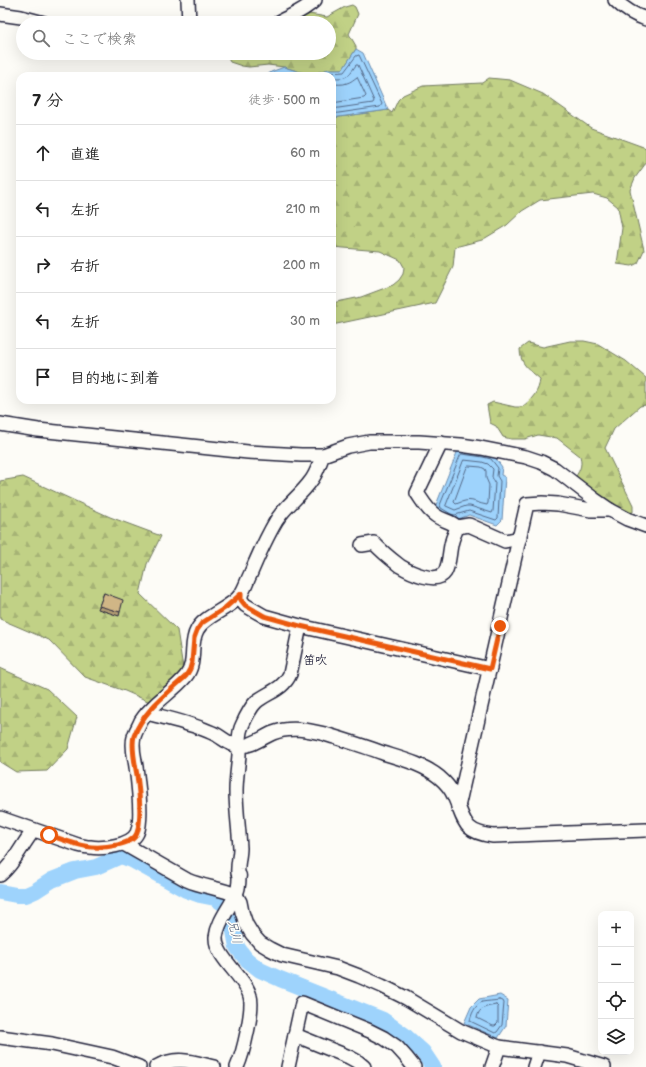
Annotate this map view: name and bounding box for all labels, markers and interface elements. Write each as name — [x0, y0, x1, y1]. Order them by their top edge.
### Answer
search box — [16, 16, 336, 60]
icon: search — [30, 27, 52, 49]
text: ここで検索 — [62, 30, 137, 49]
text: 7 分 — [32, 91, 63, 111]
text: 徒歩 · 500 m — [249, 92, 320, 108]
icon: ahead — [32, 142, 54, 164]
text: 直進 — [70, 145, 100, 164]
text: 60 m — [290, 145, 320, 161]
icon: left — [32, 198, 54, 220]
text: 左折 — [70, 201, 100, 220]
text: 210 m — [286, 201, 320, 217]
icon: right — [32, 254, 54, 276]
text: 右折 — [70, 257, 100, 276]
text: 200 m — [283, 257, 320, 273]
icon: left — [32, 310, 54, 332]
text: 左折 — [70, 313, 100, 332]
text: 30 m — [290, 313, 320, 329]
icon: arrive — [32, 366, 54, 388]
text: 目的地に到着 — [70, 369, 160, 388]
route end — [491, 617, 509, 635]
district label: 笛吹 — [303, 653, 327, 668]
route start — [40, 826, 58, 844]
map controls — [598, 911, 634, 1055]
button: + — [598, 911, 634, 947]
water label: 兄川 — [224, 919, 245, 946]
button: − — [598, 947, 634, 983]
button: locate — [598, 983, 634, 1019]
button: layers — [598, 1019, 634, 1055]

